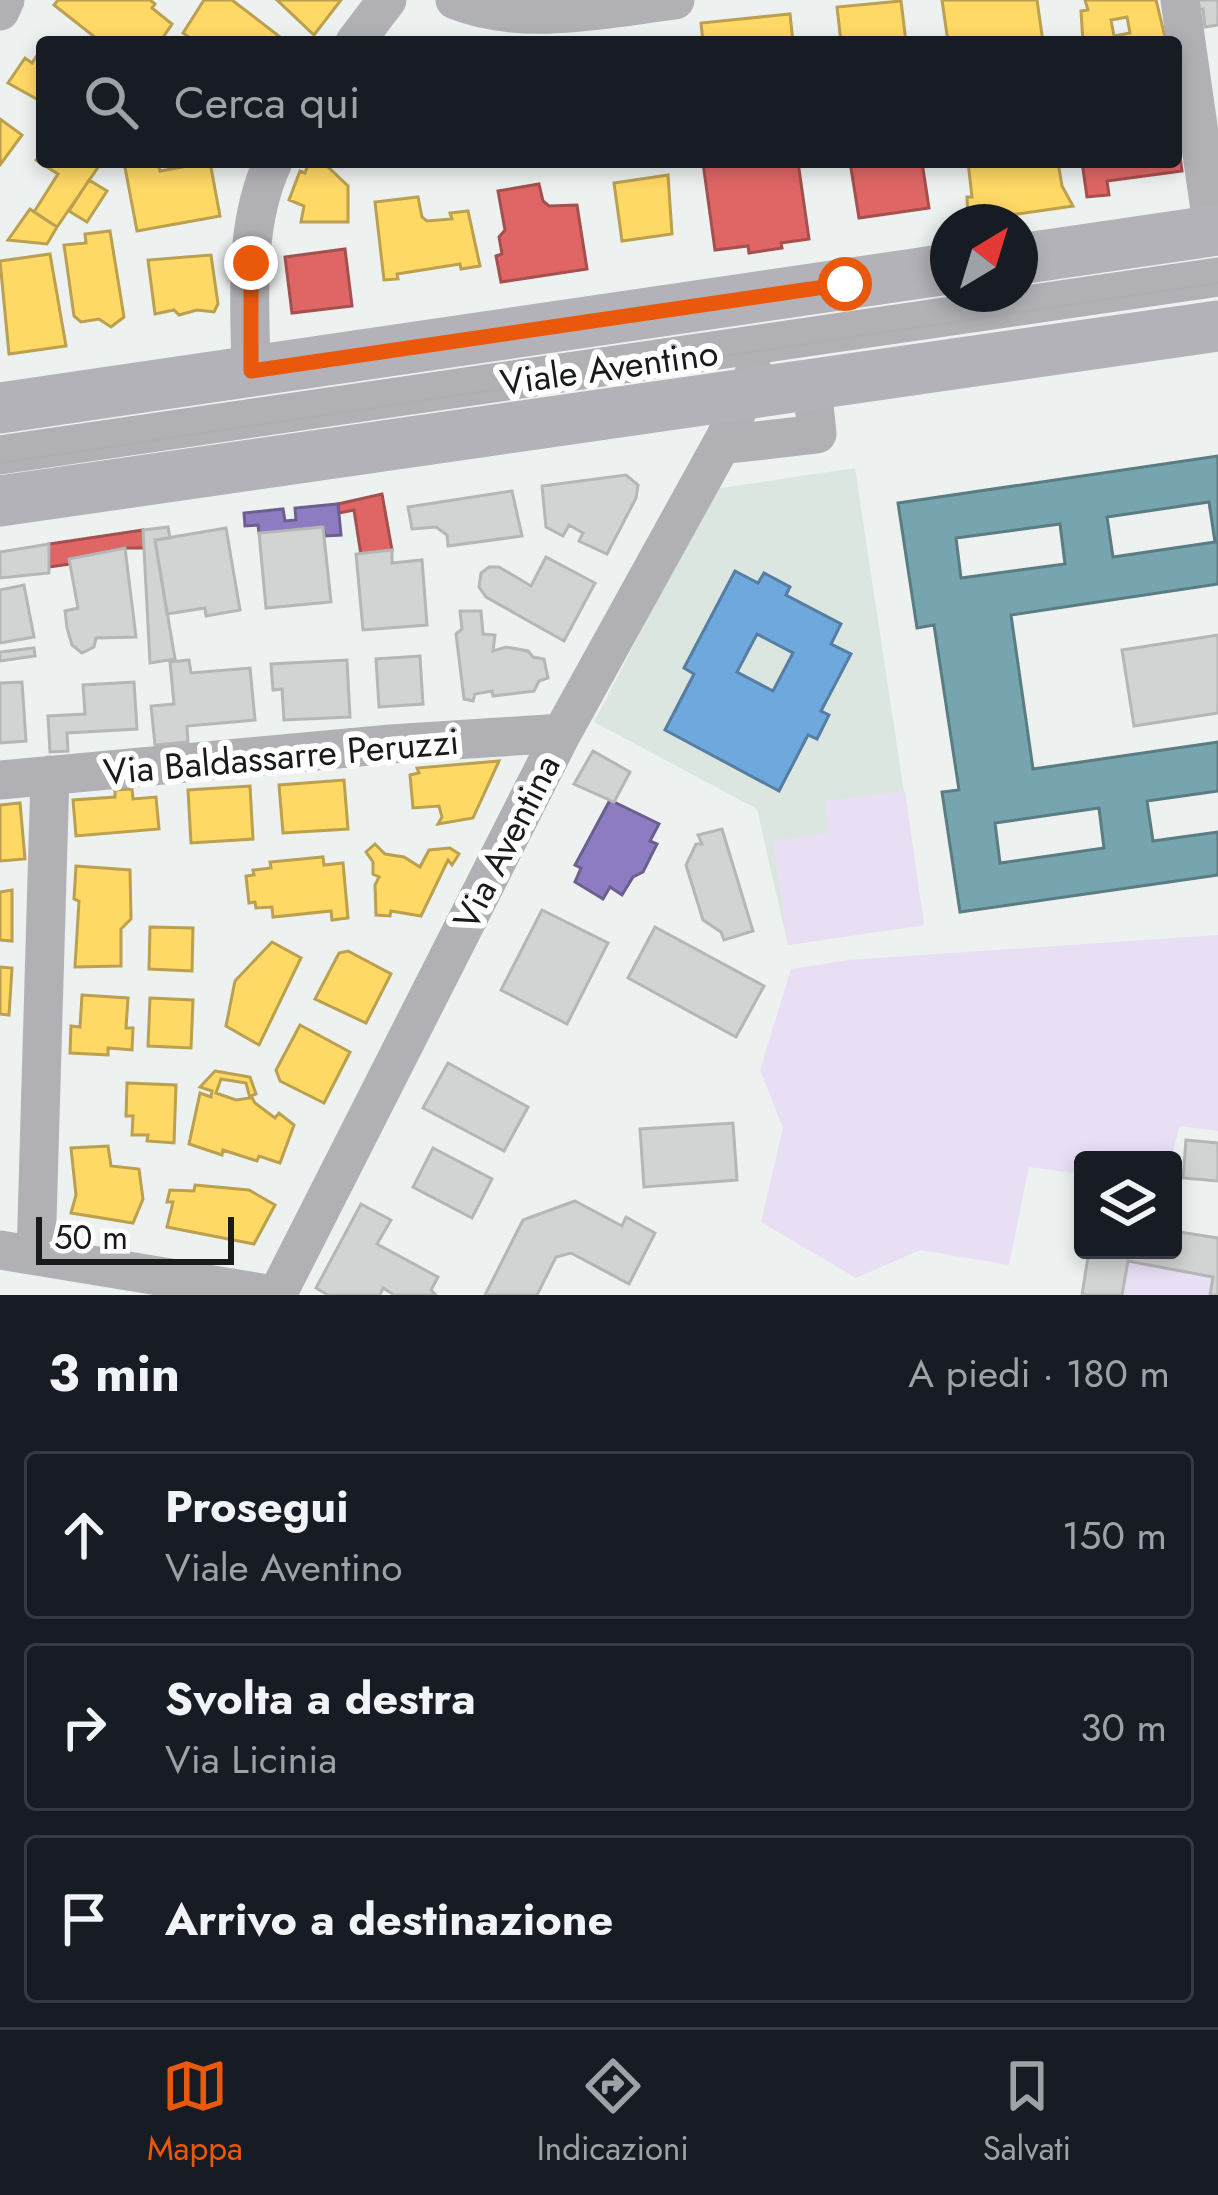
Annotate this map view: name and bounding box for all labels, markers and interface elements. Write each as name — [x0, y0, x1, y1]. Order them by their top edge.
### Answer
search box — [36, 36, 1182, 168]
icon: search — [78, 69, 144, 135]
text: Cerca qui — [174, 70, 360, 135]
north arrow — [930, 204, 1038, 312]
route end — [224, 236, 278, 290]
route start — [818, 257, 872, 311]
street label: Viale Aventino — [497, 326, 721, 408]
street label: Via Baldassarre Peruzzi — [101, 715, 461, 797]
street label: Via Aventina — [440, 745, 572, 939]
map controls — [1074, 1151, 1182, 1259]
button: layers — [1074, 1151, 1182, 1259]
scale bar — [36, 1211, 234, 1264]
text: 50 m — [54, 1214, 128, 1261]
text: 3 min — [48, 1336, 180, 1410]
text: A piedi · 180 m — [908, 1345, 1170, 1402]
text: Prosegui — [165, 1474, 349, 1539]
icon: ahead — [51, 1502, 117, 1568]
text: 150 m — [1062, 1507, 1167, 1564]
text: Viale Aventino — [165, 1539, 403, 1596]
text: Svolta a destra — [165, 1666, 476, 1731]
icon: right — [51, 1694, 117, 1760]
text: 30 m — [1080, 1699, 1167, 1756]
text: Via Licinia — [165, 1731, 337, 1788]
icon: arrive — [51, 1886, 117, 1952]
text: Arrivo a destinazione — [165, 1887, 613, 1952]
tab: Mappa — [147, 2053, 243, 2172]
tab: Indicazioni — [537, 2053, 689, 2172]
tab: Salvati — [983, 2053, 1071, 2172]

